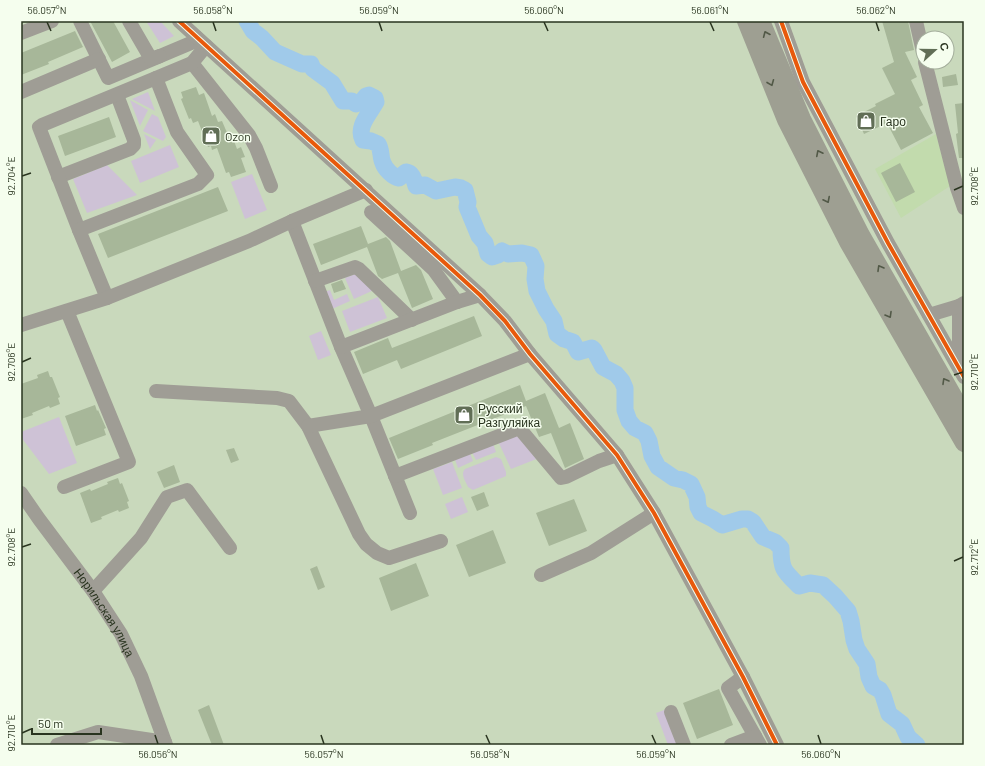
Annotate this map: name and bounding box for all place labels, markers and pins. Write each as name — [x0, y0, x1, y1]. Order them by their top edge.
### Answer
shop icon: Гаро — [855, 110, 877, 132]
place label: Гаро — [880, 114, 906, 129]
shop icon: Ozon — [200, 125, 222, 147]
place label: Ozon — [225, 129, 251, 143]
place label: Русский Разгуляйка — [478, 401, 540, 430]
shop icon: Русский Разгуляйка — [453, 404, 475, 426]

